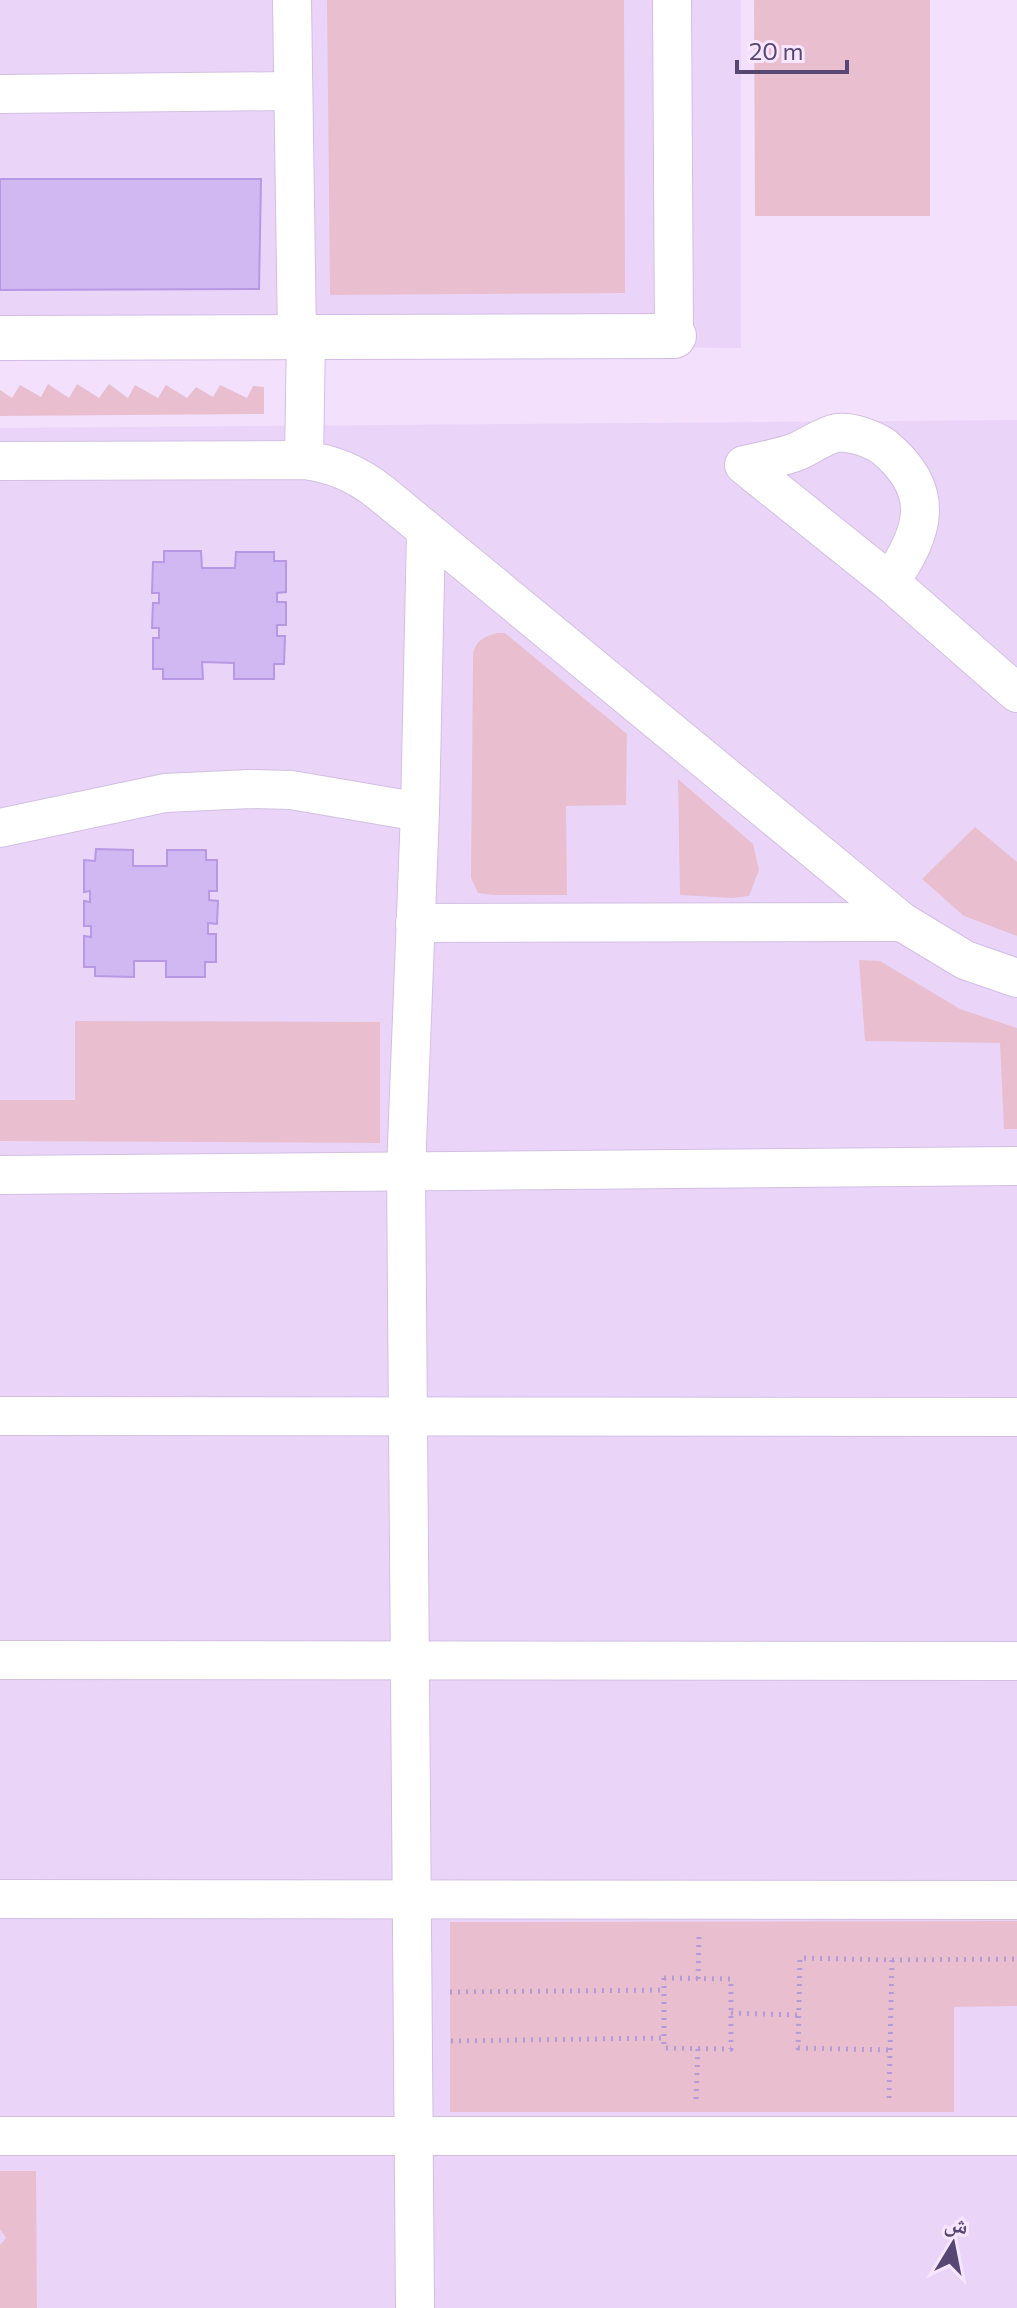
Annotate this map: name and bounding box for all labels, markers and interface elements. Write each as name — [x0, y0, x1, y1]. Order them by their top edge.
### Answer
scale bar — [737, 24, 847, 74]
text: 20 m — [749, 36, 803, 65]
north arrow — [913, 2204, 993, 2284]
text: ش — [943, 2208, 970, 2240]

